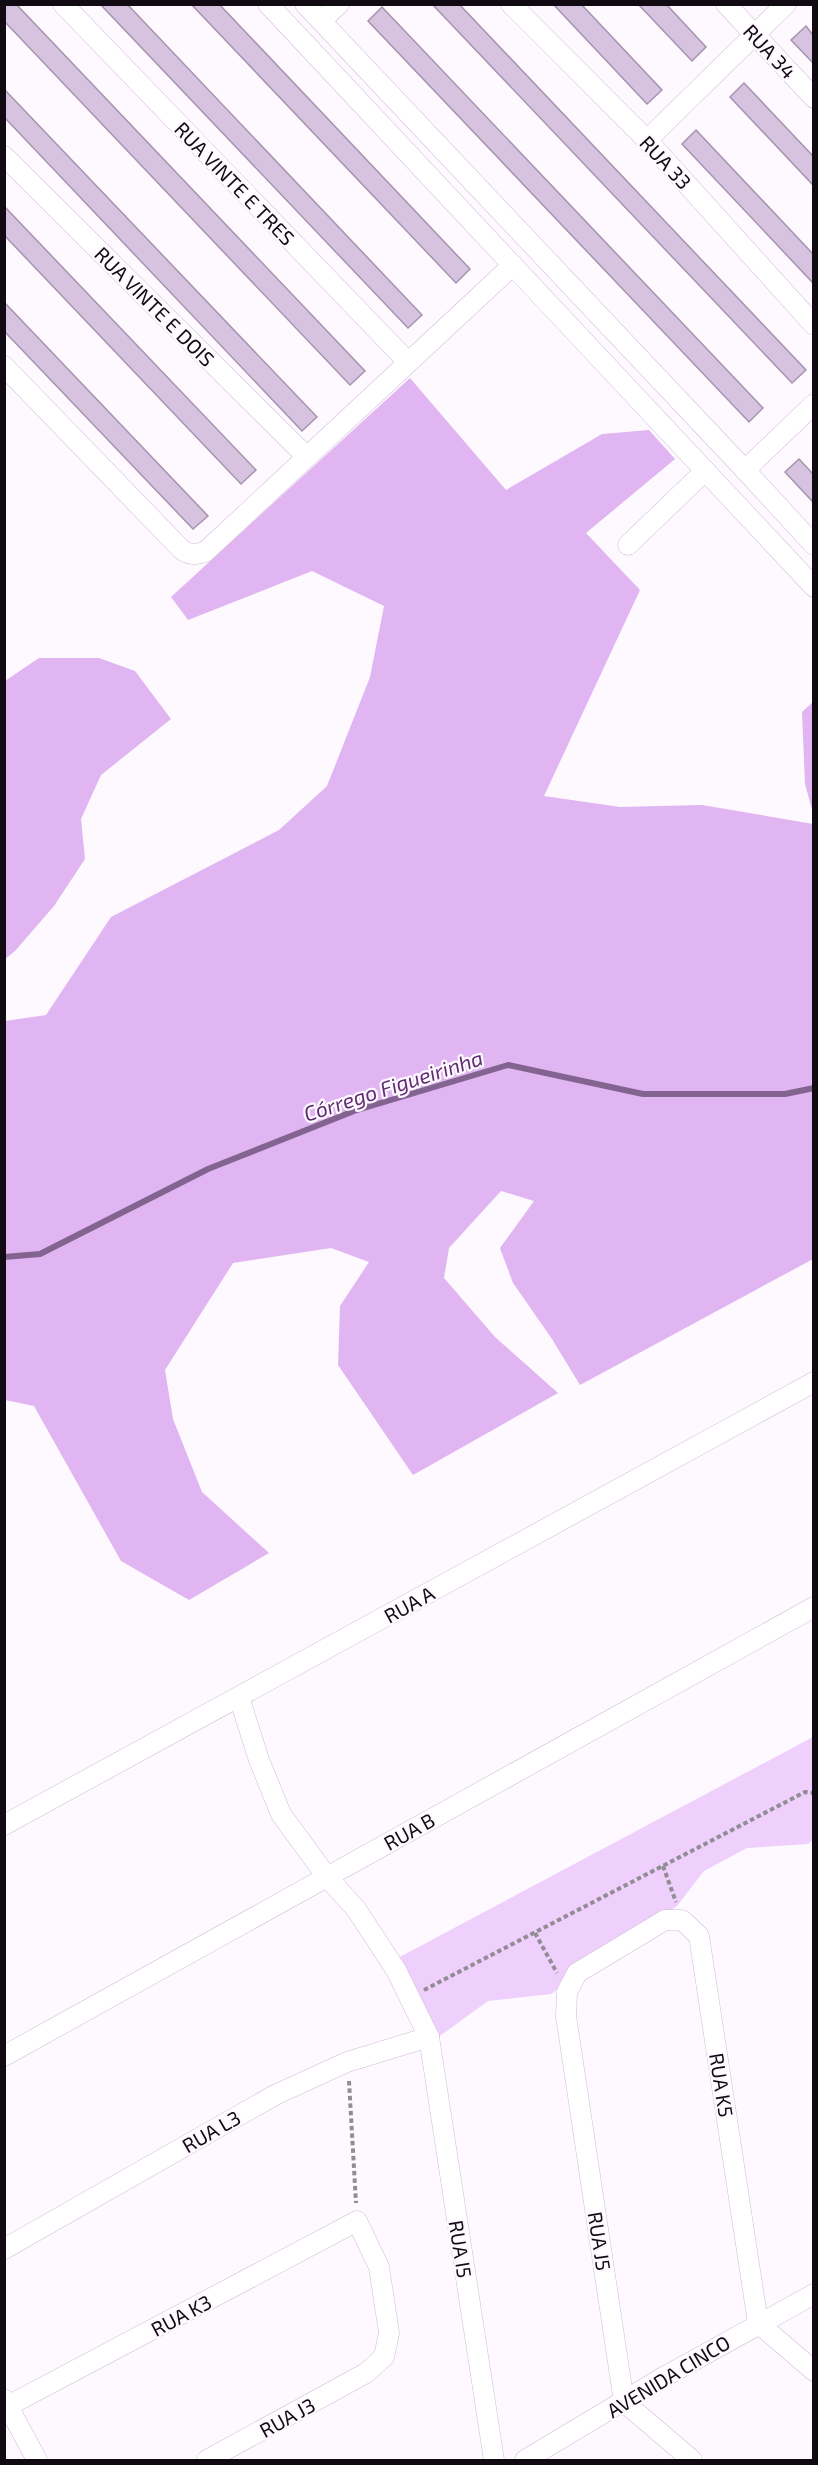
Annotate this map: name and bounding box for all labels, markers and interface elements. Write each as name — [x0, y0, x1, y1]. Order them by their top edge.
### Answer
street label: RUA 34 — [739, 19, 801, 83]
street label: RUA VINTE E TRES — [170, 116, 300, 250]
street label: RUA 33 — [635, 130, 697, 194]
street label: RUA VINTE E DOIS — [90, 241, 220, 371]
water label: Córrego Figueirinha — [300, 1044, 486, 1126]
street label: RUA A — [380, 1580, 439, 1628]
street label: RUA B — [379, 1807, 439, 1855]
street label: RUA K5 — [705, 2051, 739, 2119]
street label: RUA L3 — [178, 2105, 244, 2157]
street label: RUA J5 — [584, 2210, 616, 2272]
street label: RUA I5 — [445, 2218, 477, 2280]
street label: RUA K3 — [147, 2289, 215, 2341]
street label: AVENIDA CINCO — [602, 2330, 734, 2422]
street label: RUA J3 — [255, 2392, 319, 2442]

